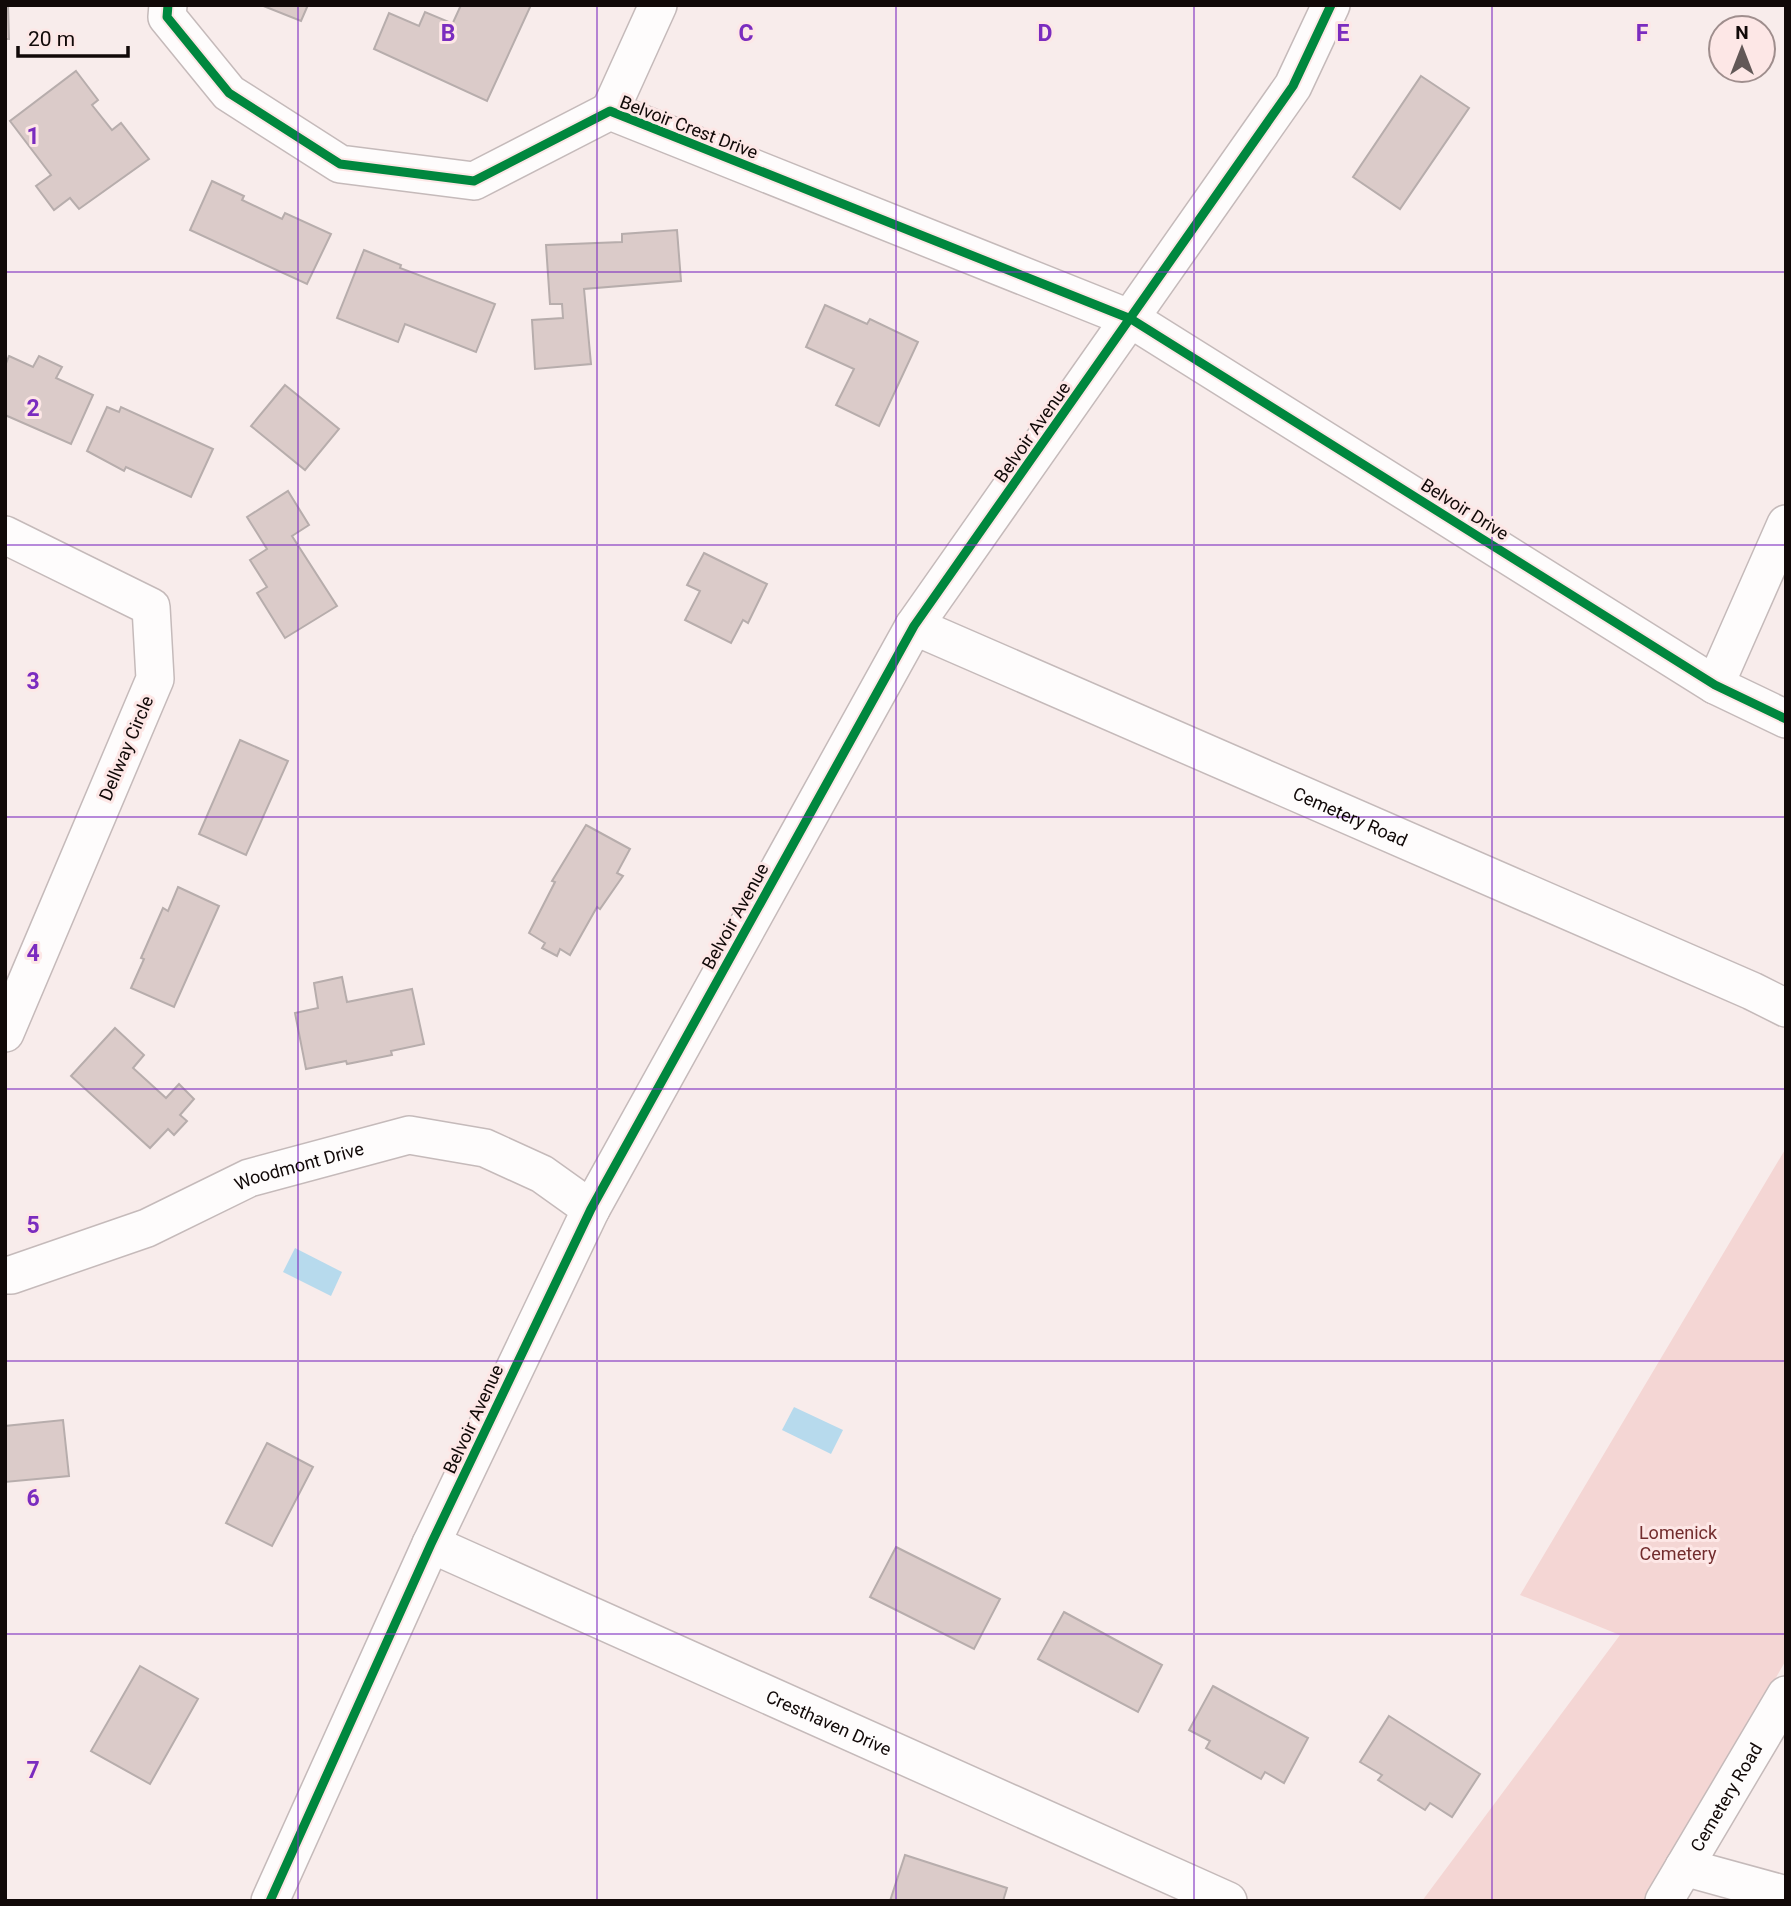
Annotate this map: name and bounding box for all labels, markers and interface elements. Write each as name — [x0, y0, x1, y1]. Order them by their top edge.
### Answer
scale bar — [18, 14, 128, 58]
north arrow — [1707, 14, 1777, 84]
text: B — [441, 20, 455, 47]
text: C — [738, 20, 754, 47]
text: D — [1038, 20, 1052, 47]
text: E — [1337, 20, 1350, 47]
text: F — [1636, 20, 1649, 47]
text: N — [1735, 21, 1749, 44]
text: 20 m — [28, 27, 75, 51]
street label: Belvoir Crest Drive — [617, 91, 761, 163]
text: 1 — [26, 123, 40, 150]
street label: Belvoir Avenue — [990, 378, 1074, 486]
text: 2 — [26, 395, 40, 422]
street label: Belvoir Drive — [1417, 474, 1513, 544]
text: 3 — [26, 668, 40, 695]
street label: Dellway Circle — [95, 693, 157, 803]
street label: Cemetery Road — [1290, 782, 1411, 850]
street label: Belvoir Avenue — [697, 859, 773, 973]
text: 4 — [26, 940, 40, 967]
street label: Woodmont Drive — [231, 1137, 366, 1194]
text: 5 — [26, 1212, 40, 1239]
street label: Belvoir Avenue — [439, 1361, 507, 1477]
text: 6 — [26, 1485, 40, 1512]
park label: Lomenick Cemetery — [1639, 1522, 1718, 1564]
street label: Cresthaven Drive — [763, 1685, 895, 1759]
street label: Cemetery Road — [1685, 1739, 1766, 1855]
text: 7 — [26, 1757, 40, 1784]

